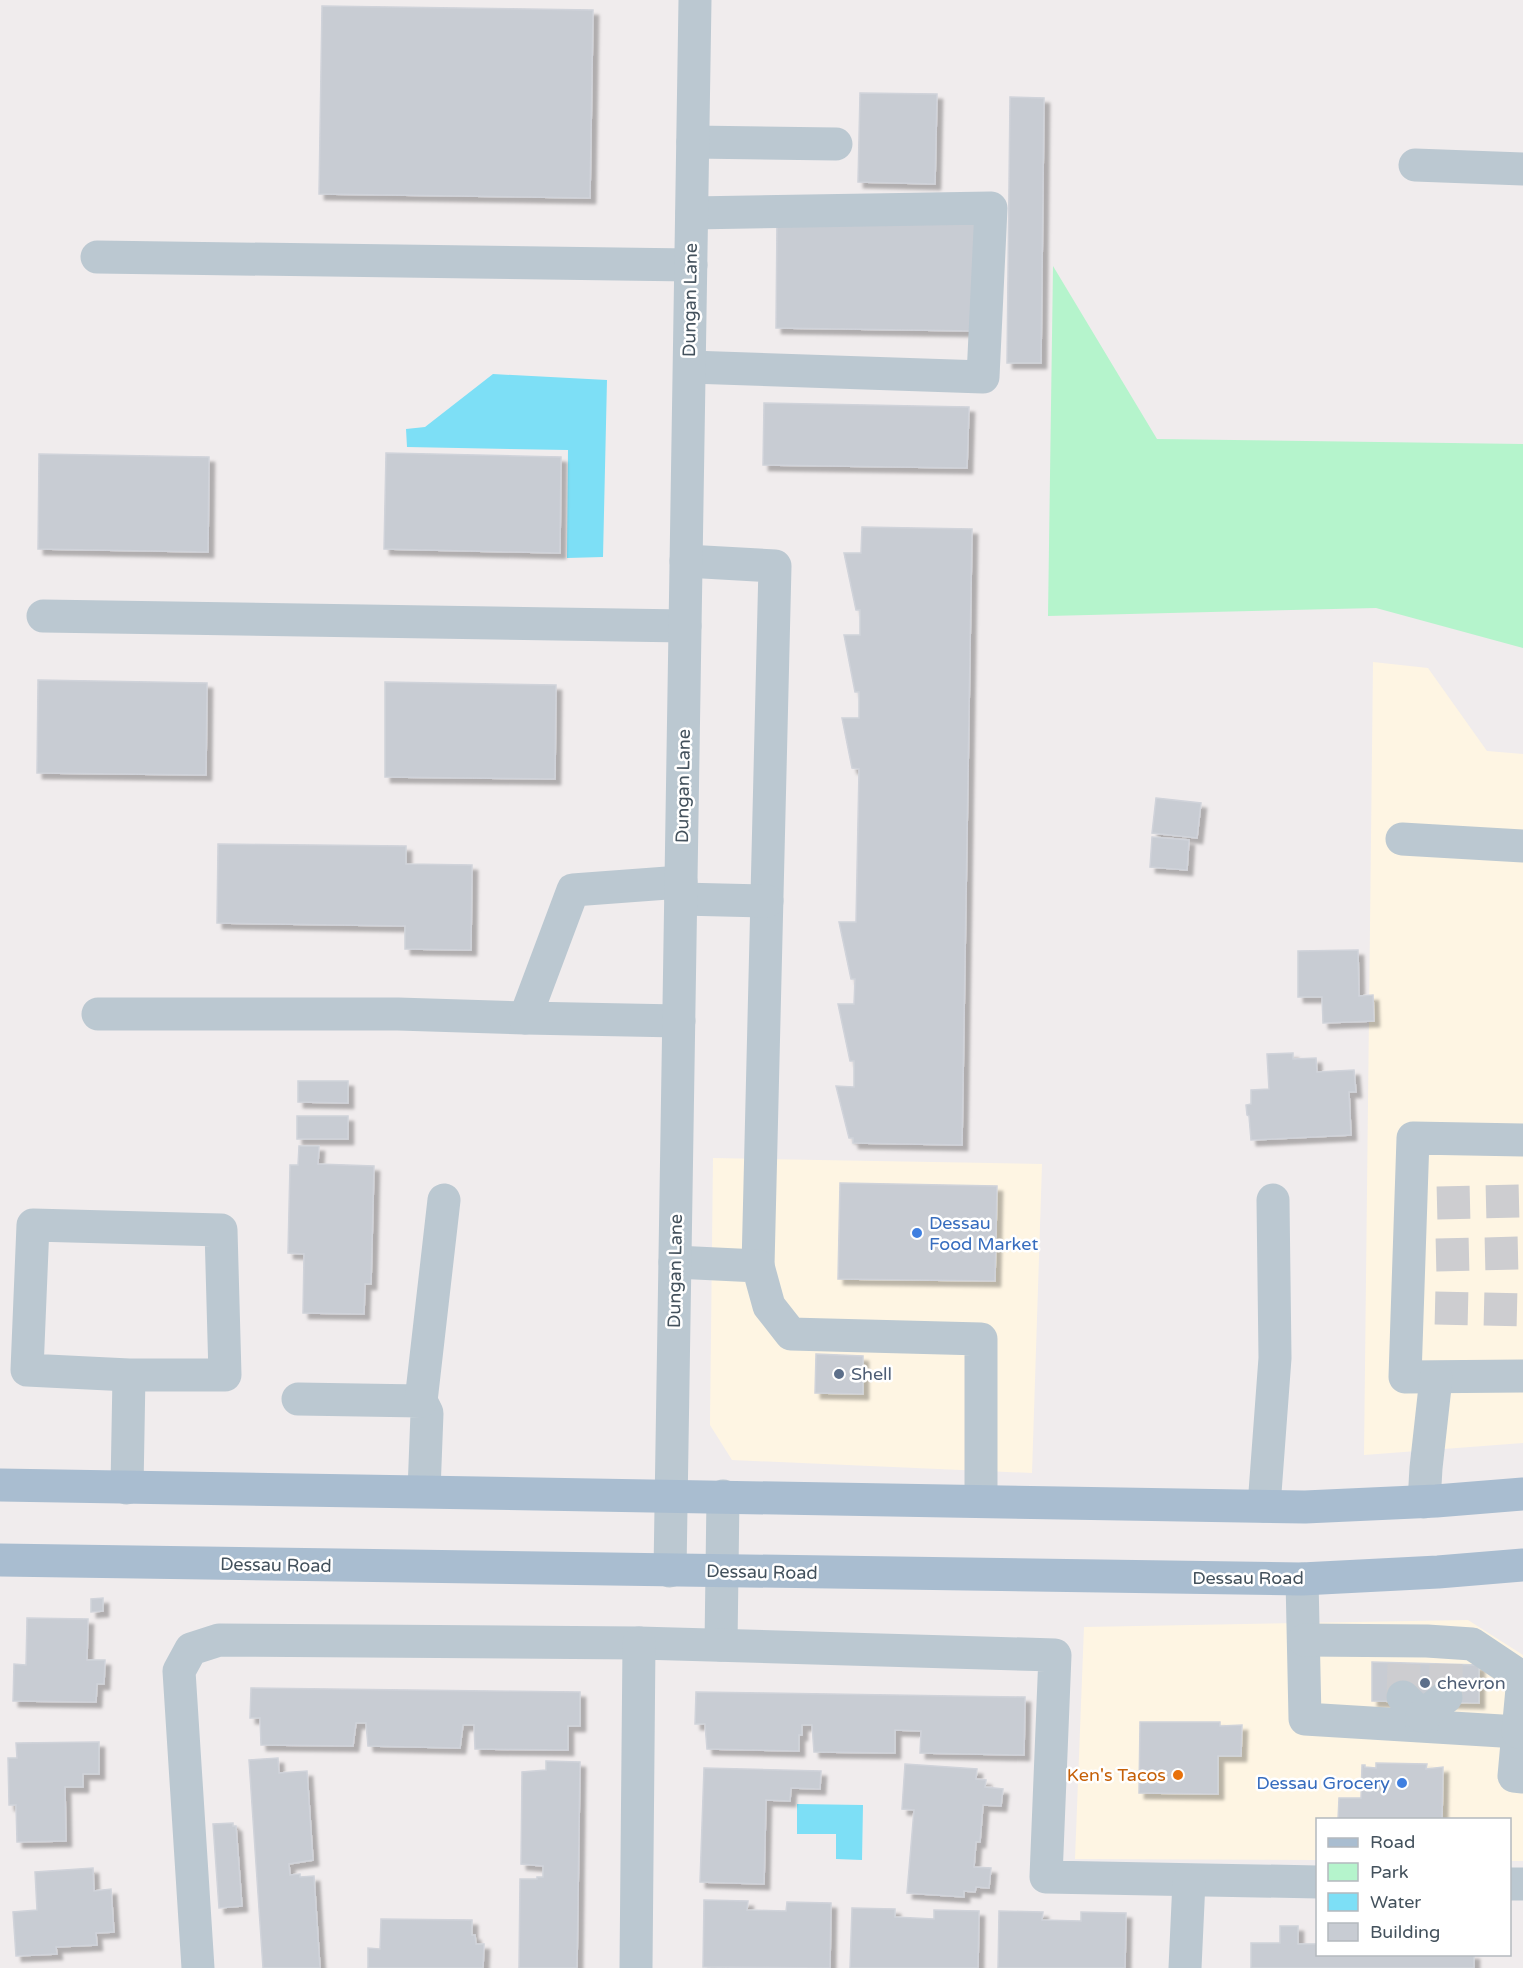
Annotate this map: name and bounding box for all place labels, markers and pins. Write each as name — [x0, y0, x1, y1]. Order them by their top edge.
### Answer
place label: Dessau Food Market — [929, 1212, 1038, 1255]
marker: Dessau Food Market — [910, 1226, 924, 1240]
place label: Shell — [851, 1363, 892, 1385]
marker: Shell — [832, 1367, 846, 1381]
place label: chevron — [1437, 1672, 1506, 1694]
marker: chevron — [1418, 1676, 1432, 1690]
place label: Ken's Tacos — [1067, 1764, 1166, 1786]
marker: Ken's Tacos — [1171, 1768, 1185, 1782]
place label: Dessau Grocery — [1256, 1772, 1390, 1794]
marker: Dessau Grocery — [1395, 1776, 1409, 1790]

